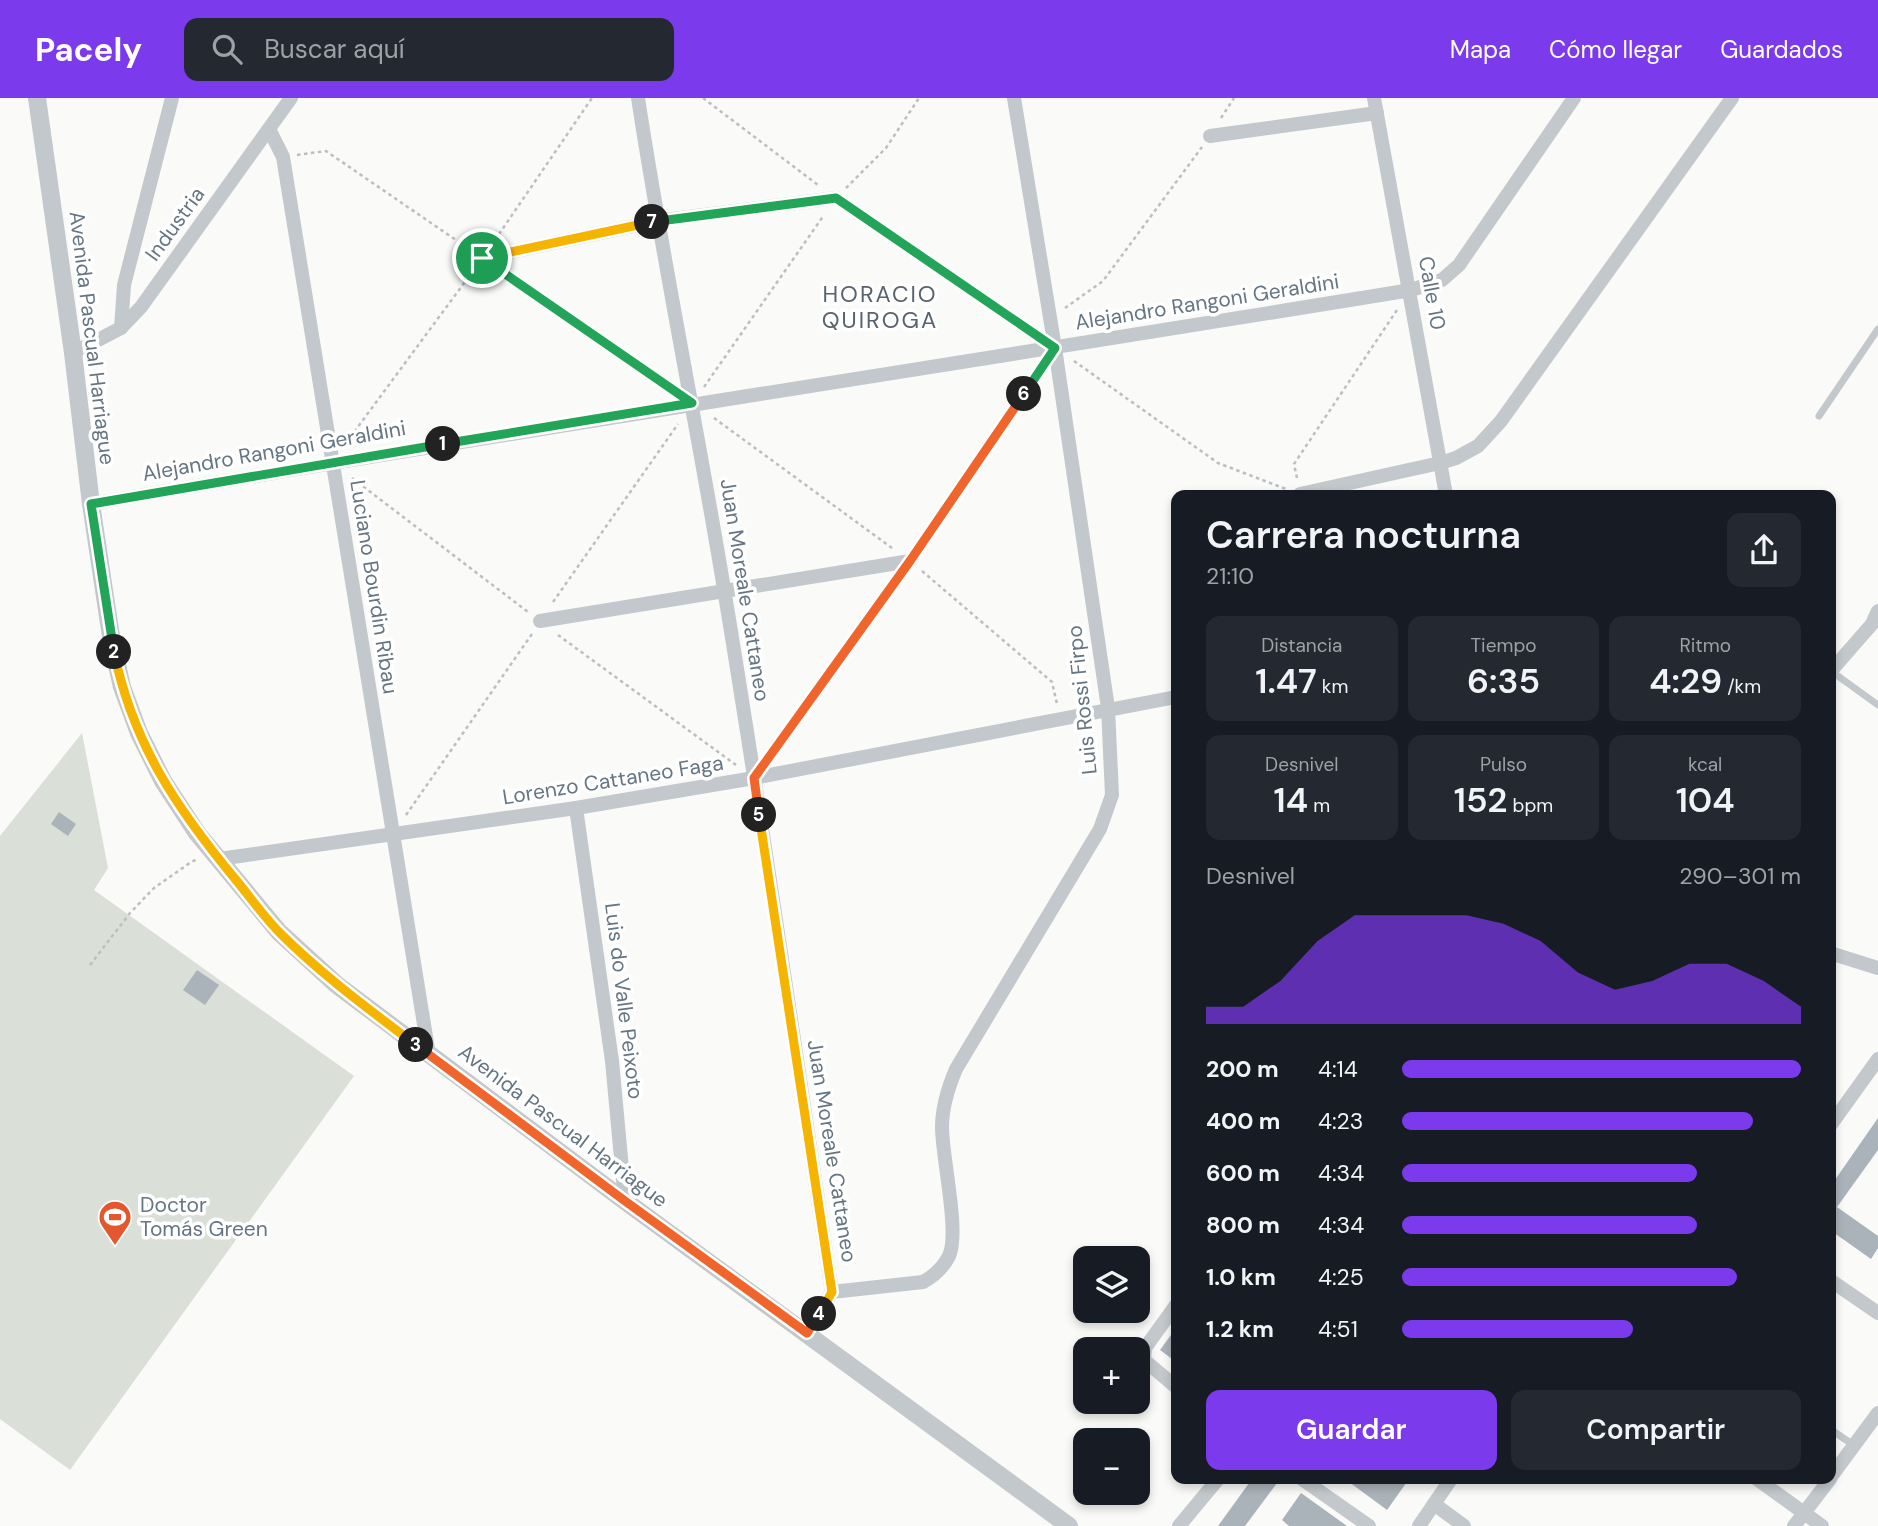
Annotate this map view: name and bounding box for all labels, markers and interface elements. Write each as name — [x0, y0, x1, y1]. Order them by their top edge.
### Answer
search box — [184, 18, 674, 81]
text: Pacely — [35, 28, 142, 71]
icon: search — [208, 30, 246, 68]
text: Buscar aquí — [264, 32, 404, 66]
text: Mapa — [1450, 34, 1511, 65]
text: Cómo llegar — [1549, 34, 1682, 65]
text: Guardados — [1720, 34, 1843, 65]
street label: Industria — [139, 182, 211, 266]
pin: 7 — [634, 204, 670, 240]
text: 7 — [646, 209, 657, 234]
street label: Avenida Pascual Harriague — [63, 210, 121, 467]
pin — [452, 228, 512, 288]
icon: arrive — [463, 239, 501, 277]
street label: Calle 10 — [1412, 254, 1452, 332]
street label: Alejandro Rangoni Geraldini — [1073, 267, 1341, 337]
district label: HORACIO QUIROGA — [822, 279, 938, 335]
pin: 6 — [1006, 376, 1042, 412]
text: 6 — [1017, 381, 1030, 406]
street label: Alejandro Rangoni Geraldini — [140, 414, 408, 488]
pin: 1 — [426, 426, 460, 462]
text: 1 — [439, 431, 446, 456]
street label: Juan Moreale Cattaneo — [714, 477, 776, 703]
street label: Luciano Bourdin Ribau — [343, 478, 405, 696]
text: Carrera nocturna — [1206, 510, 1521, 560]
button: share — [1727, 513, 1801, 587]
text: 21:10 — [1206, 561, 1254, 591]
street label: Luis Rossi Firpo — [1060, 624, 1104, 776]
text: Distancia — [1261, 633, 1342, 658]
text: Tiempo — [1470, 633, 1537, 658]
text: Ritmo — [1679, 633, 1731, 658]
pin: 2 — [96, 634, 132, 670]
text: 2 — [108, 639, 119, 664]
text: 1.47 — [1255, 658, 1317, 704]
text: 6:35 — [1467, 658, 1540, 704]
text: 4:29 — [1649, 658, 1722, 704]
text: km — [1317, 674, 1348, 699]
text: /km — [1722, 674, 1761, 699]
street label: Lorenzo Cattaneo Faga — [501, 749, 725, 811]
text: Desnivel — [1265, 752, 1339, 777]
text: Pulso — [1480, 752, 1527, 777]
text: kcal — [1688, 752, 1722, 777]
text: 14 — [1274, 777, 1308, 823]
text: 152 — [1454, 777, 1507, 823]
text: 104 — [1676, 777, 1735, 823]
text: m — [1308, 793, 1330, 818]
text: bpm — [1507, 793, 1553, 818]
pin: 5 — [742, 798, 776, 832]
text: 5 — [753, 802, 764, 827]
text: Desnivel — [1206, 861, 1295, 891]
text: 290–301 m — [1679, 861, 1801, 891]
street label: Luis do Valle Peixoto — [598, 901, 650, 1101]
pin: 3 — [398, 1028, 434, 1062]
text: 3 — [410, 1032, 421, 1057]
street label: Avenida Pascual Harriague — [453, 1038, 673, 1214]
street label: Juan Moreale Cattaneo — [801, 1038, 863, 1264]
text: 200 m — [1206, 1054, 1279, 1084]
text: 4:14 — [1318, 1054, 1358, 1084]
text: 400 m — [1206, 1106, 1280, 1136]
text: 4:23 — [1318, 1106, 1363, 1136]
text: 600 m — [1206, 1158, 1280, 1188]
text: 4:34 — [1318, 1158, 1364, 1188]
place label: Doctor Tomás Green — [140, 1191, 268, 1243]
sports icon: Doctor Tomás Green — [96, 1198, 134, 1247]
text: 800 m — [1206, 1210, 1280, 1240]
text: 4:34 — [1318, 1210, 1364, 1240]
map controls — [1073, 1246, 1150, 1505]
button: layers — [1073, 1246, 1150, 1323]
text: 1.0 km — [1206, 1262, 1276, 1292]
text: 4:25 — [1318, 1262, 1364, 1292]
pin: 4 — [802, 1296, 836, 1332]
text: 4 — [812, 1301, 825, 1326]
text: 1.2 km — [1206, 1314, 1274, 1344]
text: 4:51 — [1318, 1314, 1358, 1344]
button: + — [1073, 1337, 1150, 1414]
button: Guardar — [1206, 1390, 1497, 1470]
button: Compartir — [1511, 1390, 1801, 1470]
button: − — [1073, 1428, 1150, 1505]

